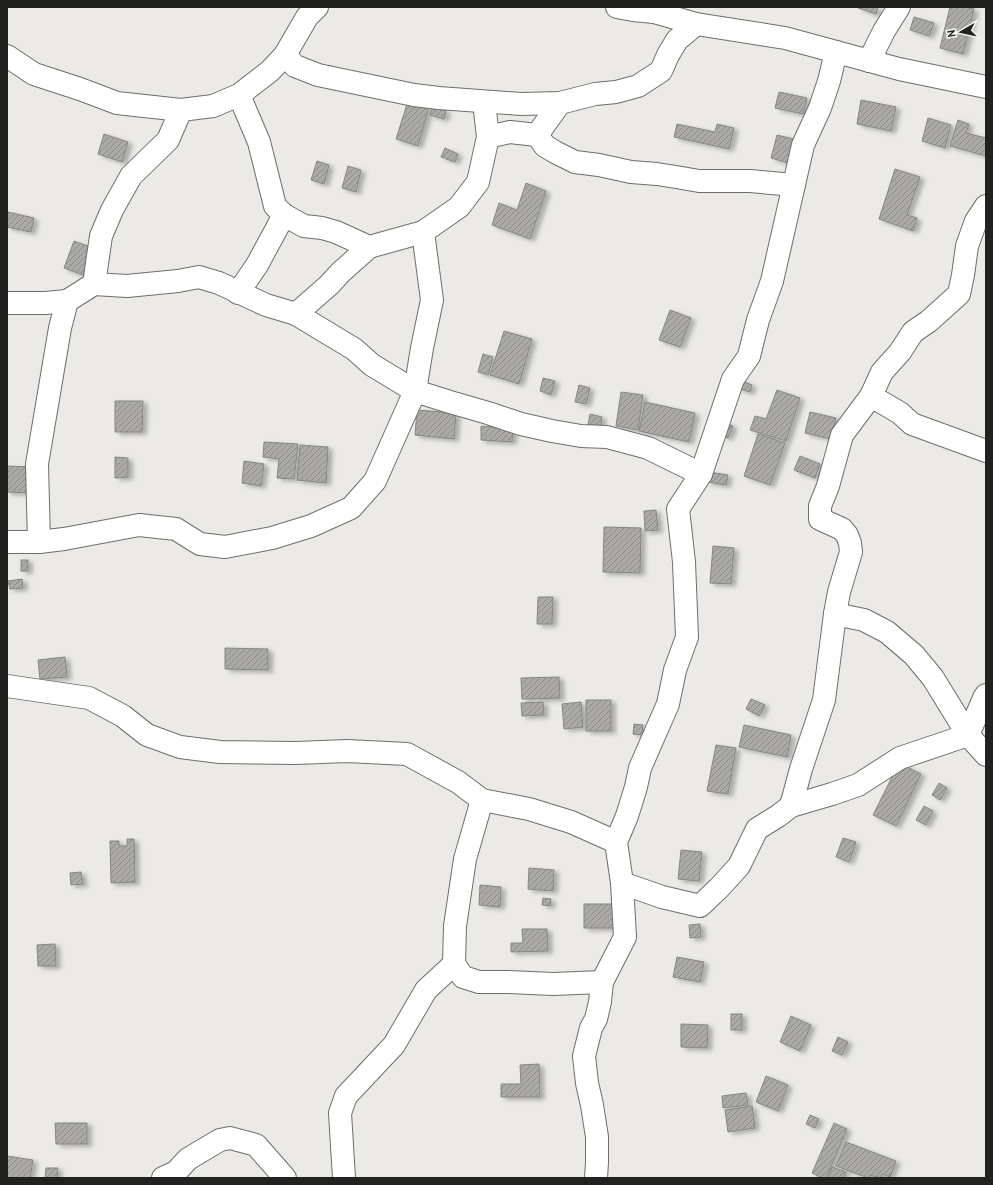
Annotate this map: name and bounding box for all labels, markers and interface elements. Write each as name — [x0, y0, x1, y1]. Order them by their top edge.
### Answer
north arrow — [941, 12, 981, 52]
text: N — [944, 29, 959, 38]

